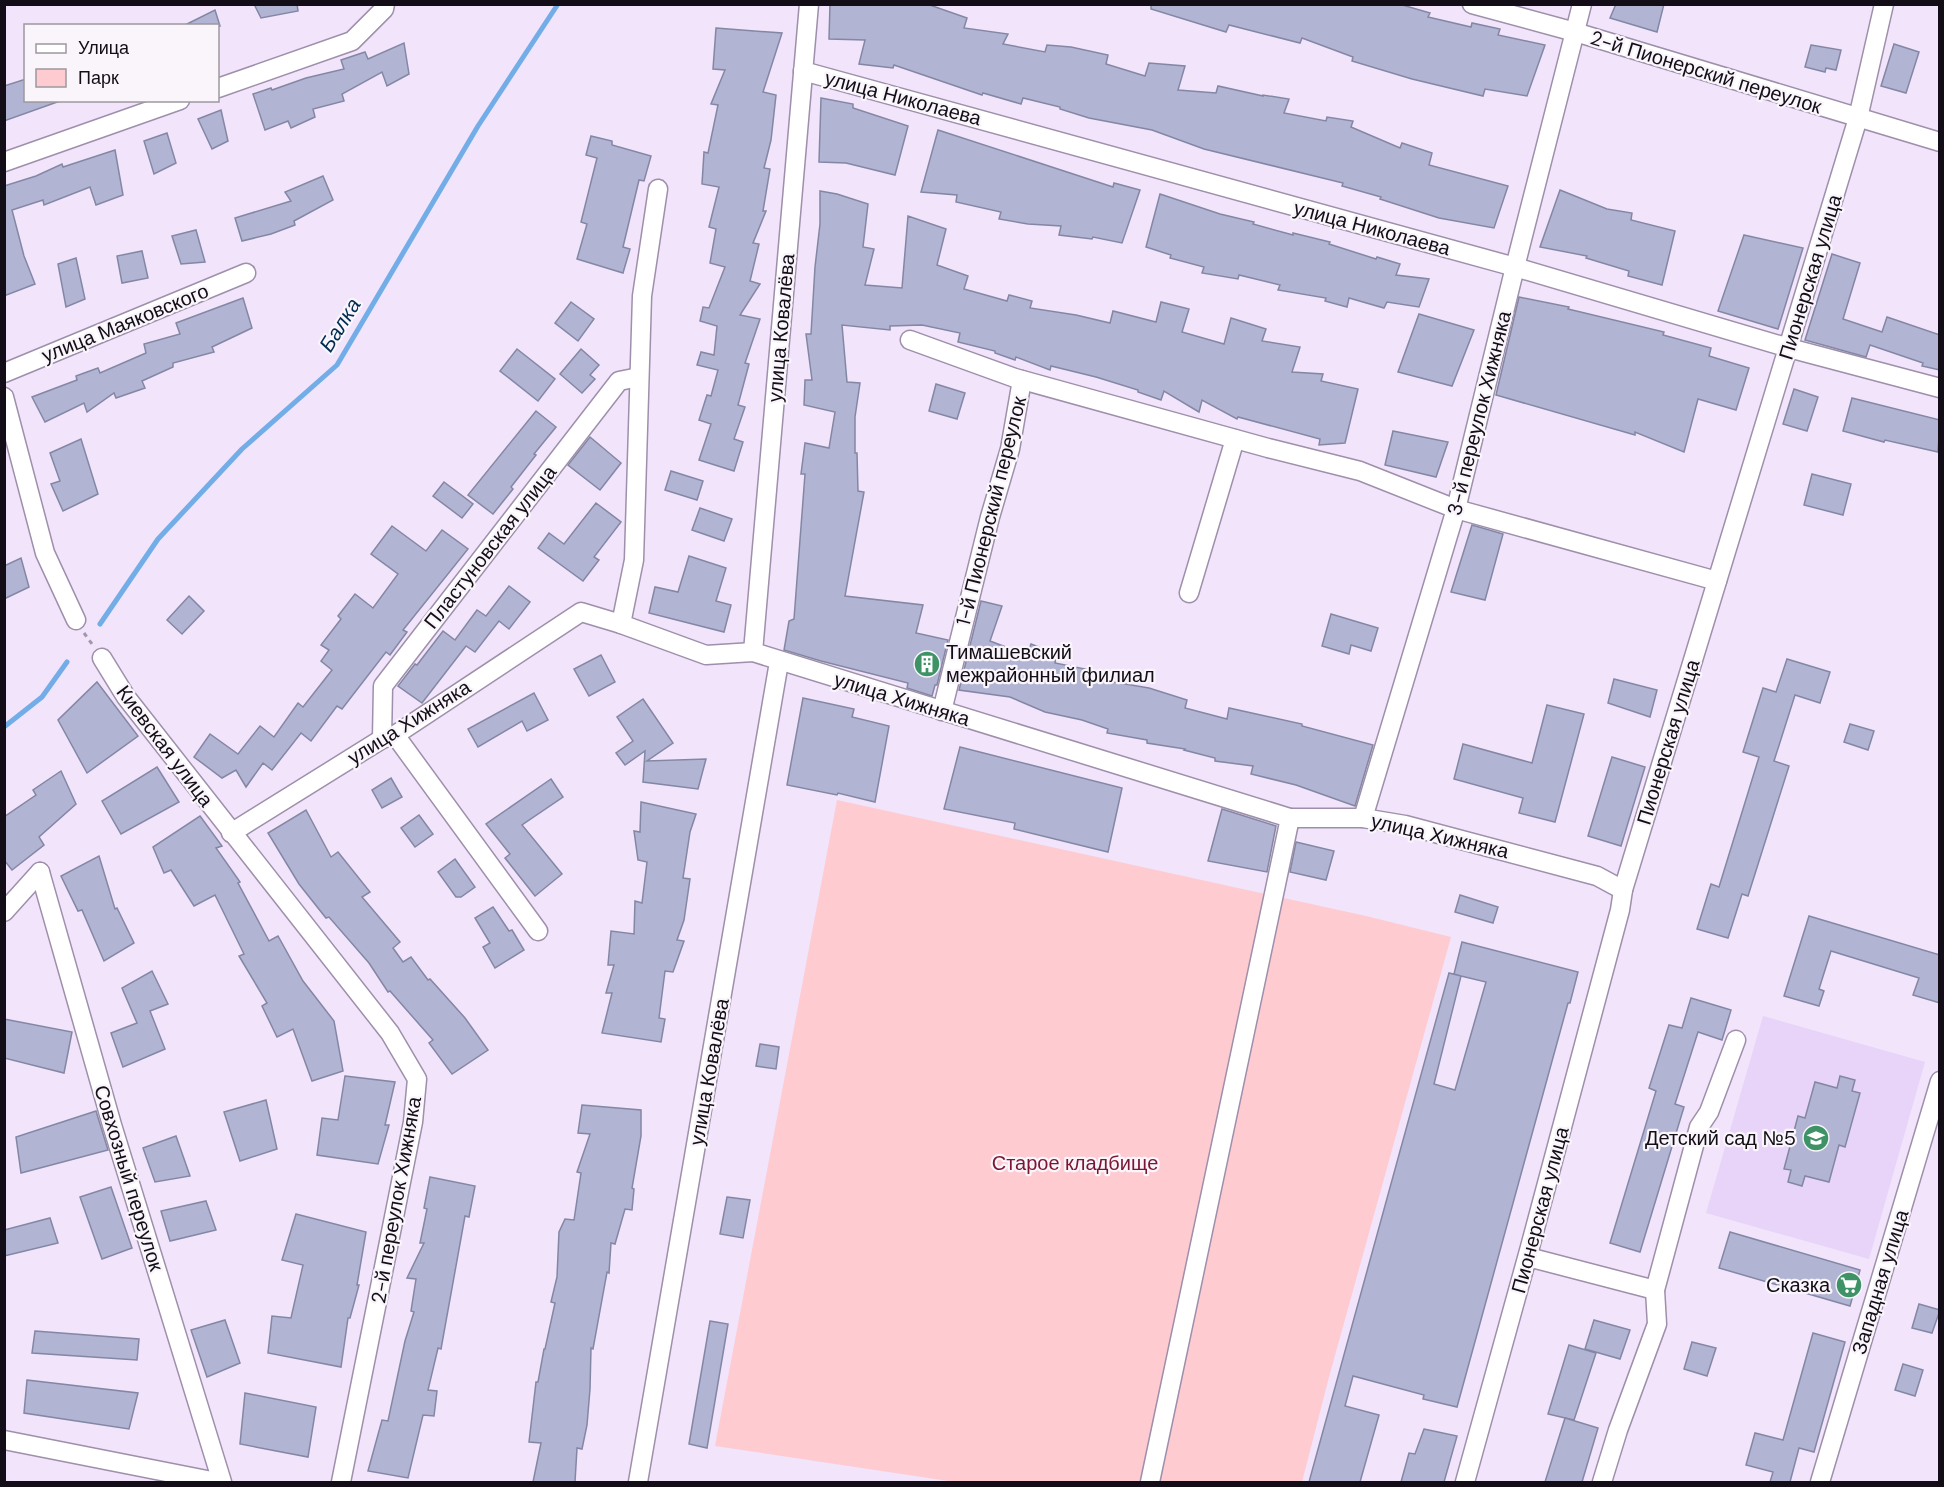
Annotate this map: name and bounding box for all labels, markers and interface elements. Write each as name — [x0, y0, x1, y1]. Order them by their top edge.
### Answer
legend — [24, 24, 219, 102]
street label: 2-й Пионерский переулок — [1587, 24, 1825, 120]
text: Улица — [78, 36, 130, 60]
street label: улица Николаева — [822, 65, 985, 132]
text: Парк — [78, 66, 119, 90]
street label: Пионерская улица — [1773, 190, 1848, 363]
street label: улица Николаева — [1291, 195, 1454, 262]
street label: улица Ковалёва — [762, 252, 801, 403]
street label: улица Маяковского — [38, 278, 212, 368]
water label: Балка — [313, 293, 367, 357]
street label: 3-й переулок Хижняка — [1441, 307, 1517, 518]
street label: 1-й Пионерский переулок — [950, 393, 1032, 628]
street label: Пластуновская улица — [418, 459, 563, 634]
place label: Тимашевский межрайонный филиал — [946, 639, 1155, 688]
building icon: Тимашевский межрайонный филиал — [912, 649, 942, 679]
street label: Пионерская улица — [1631, 655, 1706, 828]
street label: улица Хижняка — [831, 666, 974, 732]
street label: улица Хижняка — [343, 673, 476, 770]
street label: Киевская улица — [111, 680, 220, 813]
street label: улица Хижняка — [1369, 808, 1512, 865]
street label: улица Ковалёва — [683, 996, 735, 1148]
street label: Совхозный переулок — [88, 1082, 170, 1274]
street label: 2-й переулок Хижняка — [365, 1094, 427, 1305]
street label: Пионерская улица — [1505, 1123, 1575, 1296]
school or university icon: Детский сад №5 — [1801, 1123, 1831, 1153]
place label: Детский сад №5 — [1645, 1125, 1796, 1151]
park label: Старое кладбище — [992, 1150, 1158, 1176]
street label: Западная улица — [1846, 1206, 1915, 1358]
supermarket icon: Сказка — [1834, 1270, 1864, 1300]
place label: Сказка — [1766, 1272, 1831, 1298]

